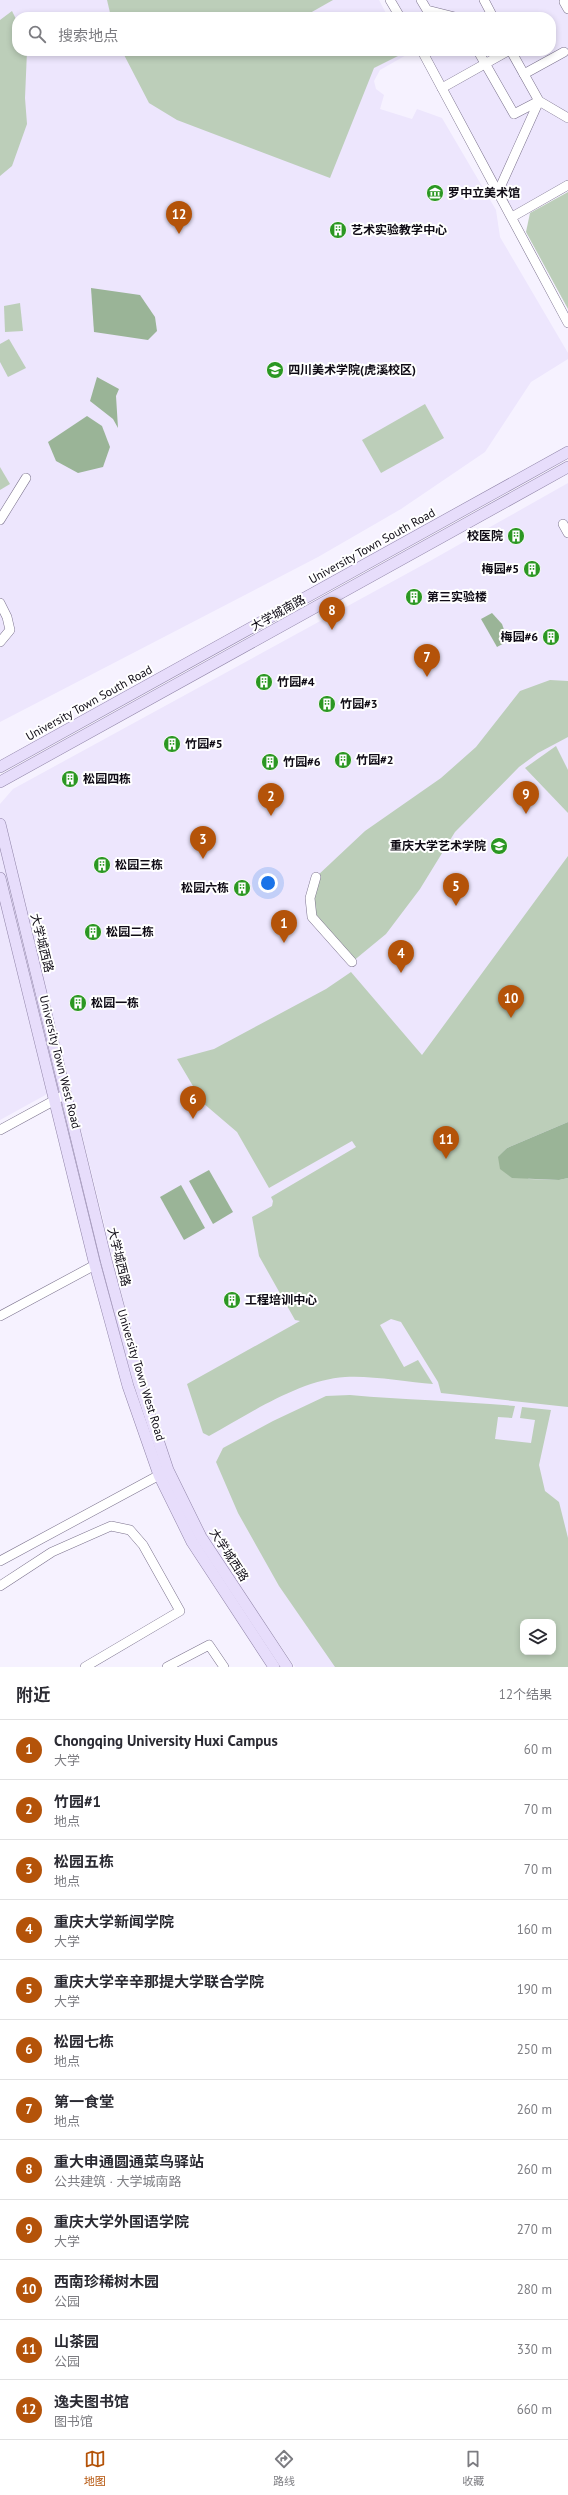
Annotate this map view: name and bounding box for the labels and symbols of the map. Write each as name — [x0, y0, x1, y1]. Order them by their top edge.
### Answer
museum icon: 罗中立美术馆 — [425, 183, 445, 203]
place label: 罗中立美术馆 — [448, 185, 520, 200]
pin: 12 — [166, 201, 192, 234]
building icon: 艺术实验教学中心 — [328, 220, 348, 240]
place label: 艺术实验教学中心 — [351, 222, 447, 237]
school or university icon: 四川美术学院(虎溪校区) — [265, 360, 285, 380]
place label: 四川美术学院(虎溪校区) — [288, 362, 416, 377]
street label: University Town South Road — [306, 505, 438, 587]
building icon: 校医院 — [506, 526, 526, 546]
place label: 校医院 — [467, 528, 503, 543]
building icon: 梅园#5 — [522, 559, 542, 579]
place label: 梅园#5 — [481, 561, 519, 576]
building icon: 第三实验楼 — [404, 587, 424, 607]
place label: 第三实验楼 — [427, 589, 487, 604]
street label: 大学城南路 — [248, 591, 308, 634]
pin: 8 — [319, 597, 345, 630]
building icon: 梅园#6 — [541, 627, 561, 647]
place label: 梅园#6 — [500, 629, 538, 644]
pin: 7 — [414, 644, 440, 677]
street label: University Town South Road — [23, 662, 155, 744]
building icon: 竹园#4 — [254, 672, 274, 692]
place label: 竹园#4 — [277, 674, 315, 689]
building icon: 竹园#3 — [317, 694, 337, 714]
place label: 竹园#3 — [340, 696, 378, 711]
building icon: 竹园#5 — [162, 734, 182, 754]
place label: 竹园#5 — [185, 736, 223, 751]
building icon: 竹园#2 — [333, 750, 353, 770]
building icon: 竹园#6 — [260, 752, 280, 772]
place label: 竹园#2 — [356, 752, 394, 767]
place label: 竹园#6 — [283, 754, 321, 769]
building icon: 松园四栋 — [60, 769, 80, 789]
place label: 松园四栋 — [83, 771, 131, 786]
pin: 9 — [513, 781, 539, 814]
pin: 2 — [258, 783, 284, 816]
pin: 3 — [190, 826, 216, 859]
school or university icon: 重庆大学艺术学院 — [489, 836, 509, 856]
place label: 重庆大学艺术学院 — [390, 838, 486, 853]
building icon: 松园三栋 — [92, 855, 112, 875]
place label: 松园三栋 — [115, 857, 163, 872]
your location — [258, 873, 278, 893]
pin: 5 — [443, 873, 469, 906]
building icon: 松园六栋 — [232, 878, 252, 898]
place label: 松园六栋 — [181, 880, 229, 895]
pin: 1 — [271, 910, 297, 943]
street label: 大学城西路 — [28, 912, 57, 974]
building icon: 松园二栋 — [83, 922, 103, 942]
place label: 松园二栋 — [106, 924, 154, 939]
pin: 4 — [388, 940, 414, 973]
pin: 10 — [498, 985, 524, 1018]
building icon: 松园一栋 — [68, 993, 88, 1013]
street label: University Town West Road — [37, 994, 84, 1130]
place label: 松园一栋 — [91, 995, 139, 1010]
pin: 6 — [180, 1086, 206, 1119]
pin: 11 — [433, 1126, 459, 1159]
street label: 大学城西路 — [105, 1226, 134, 1288]
building icon: 工程培训中心 — [222, 1290, 242, 1310]
place label: 工程培训中心 — [245, 1292, 317, 1307]
street label: University Town West Road — [114, 1307, 169, 1442]
street label: 大学城西路 — [207, 1525, 252, 1584]

